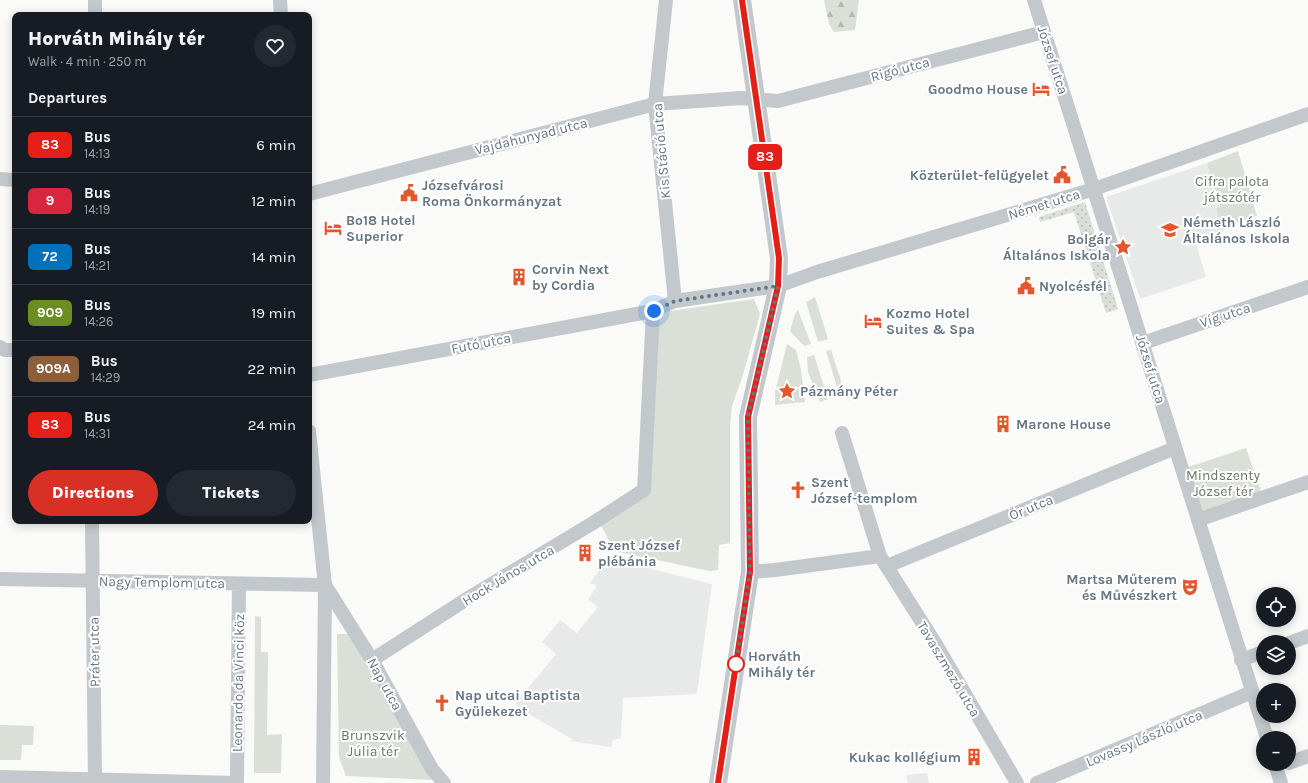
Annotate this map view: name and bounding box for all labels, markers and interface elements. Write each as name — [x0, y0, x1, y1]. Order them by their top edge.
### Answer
street label: József utca — [1033, 24, 1072, 97]
button: heart — [254, 25, 296, 67]
text: Horváth Mihály tér — [28, 28, 205, 50]
street label: Rigó utca — [869, 53, 931, 85]
text: Walk · 4 min · 250 m — [28, 54, 146, 69]
hotel icon: Goodmo House — [1031, 79, 1051, 99]
place label: Goodmo House — [928, 81, 1028, 98]
text: Departures — [28, 89, 107, 107]
street label: Kis Stáció utca — [649, 102, 674, 199]
street label: Vajdahunyad utca — [473, 114, 589, 159]
text: Bus — [84, 128, 111, 146]
text: 83 — [41, 136, 59, 153]
text: 6 min — [256, 136, 296, 154]
line badge: 83 — [747, 144, 783, 170]
text: 14:13 — [84, 146, 111, 161]
text: 83 — [756, 148, 774, 165]
public building icon: Közterület-felügyelet — [1052, 165, 1072, 185]
place label: Közterület-felügyelet — [910, 167, 1049, 184]
park label: Cifra palota játszótér — [1195, 173, 1269, 206]
place label: Józsefvárosi Roma Önkormányzat — [422, 177, 562, 210]
public building icon: Józsefvárosi Roma Önkormányzat — [399, 183, 419, 203]
text: Bus — [84, 184, 111, 202]
street label: Német utca — [1006, 185, 1082, 223]
text: 9 — [46, 192, 54, 209]
text: 12 min — [251, 192, 296, 210]
text: 14:19 — [84, 202, 110, 217]
place label: Bo18 Hotel Superior — [346, 212, 416, 245]
place label: Németh László Általános Iskola — [1183, 214, 1290, 247]
hotel icon: Bo18 Hotel Superior — [323, 218, 343, 238]
school or university icon: Németh László Általános Iskola — [1160, 220, 1180, 240]
place label: Bolgár Általános Iskola — [1003, 231, 1111, 264]
place icon: Bolgár Általános Iskola — [1113, 237, 1133, 257]
text: Bus — [84, 240, 111, 258]
text: 72 — [42, 248, 58, 265]
text: 14 min — [252, 248, 296, 266]
text: 14:21 — [84, 258, 110, 273]
place label: Corvin Next by Cordia — [532, 261, 610, 294]
building icon: Corvin Next by Cordia — [509, 267, 529, 287]
public building icon: Nyolcésfél — [1016, 276, 1036, 296]
place label: Nyolcésfél — [1039, 278, 1107, 295]
text: Bus — [84, 296, 111, 314]
street label: Víg utca — [1198, 299, 1252, 332]
your location — [644, 301, 664, 321]
text: 909 — [37, 304, 63, 321]
text: 19 min — [251, 304, 296, 322]
place label: Kozmo Hotel Suites & Spa — [886, 305, 975, 338]
hotel icon: Kozmo Hotel Suites & Spa — [863, 311, 883, 331]
text: 14:26 — [84, 314, 114, 329]
street label: Futó utca — [450, 329, 512, 358]
street label: József utca — [1132, 333, 1169, 406]
text: Bus — [91, 352, 118, 370]
text: 909A — [36, 360, 71, 377]
text: 22 min — [247, 360, 296, 378]
text: 14:29 — [91, 370, 120, 385]
place icon: Pázmány Péter — [777, 381, 797, 401]
place label: Pázmány Péter — [800, 383, 899, 400]
text: Bus — [84, 408, 111, 426]
building icon: Marone House — [993, 414, 1013, 434]
text: 83 — [41, 416, 59, 433]
text: 24 min — [248, 416, 296, 434]
place label: Marone House — [1016, 416, 1111, 433]
text: 14:31 — [84, 426, 111, 441]
park label: Mindszenty József tér — [1186, 467, 1261, 500]
button: Directions — [28, 470, 158, 516]
button: Tickets — [166, 470, 296, 516]
place label: Szent József-templom — [811, 474, 917, 507]
church icon: Szent József-templom — [788, 480, 808, 500]
street label: Őr utca — [1007, 491, 1056, 524]
place label: Szent József plébánia — [598, 537, 681, 570]
street label: Hock János utca — [459, 541, 557, 610]
building icon: Szent József plébánia — [575, 543, 595, 563]
place label: Martsa Műterem és Művészkert — [1066, 571, 1177, 604]
street label: Nagy Templom utca — [99, 573, 225, 592]
theatre icon: Martsa Műterem és Művészkert — [1180, 577, 1200, 597]
map controls — [1256, 587, 1296, 771]
button: locate — [1256, 587, 1296, 627]
street label: Leonardo da Vinci köz — [229, 614, 248, 752]
street label: Práter utca — [85, 617, 104, 687]
street label: Tavaszmező utca — [913, 618, 984, 720]
button: layers — [1256, 635, 1296, 675]
place label: Horváth Mihály tér — [748, 648, 816, 681]
street label: Nap utca — [363, 655, 406, 713]
marker: Horváth Mihály tér — [727, 655, 745, 673]
button: + — [1256, 683, 1296, 723]
place label: Nap utcai Baptista Gyülekezet — [455, 687, 580, 720]
church icon: Nap utcai Baptista Gyülekezet — [432, 693, 452, 713]
street label: Lovassy László utca — [1083, 706, 1205, 771]
park label: Brunszvik Júlia tér — [341, 727, 405, 760]
button: − — [1256, 731, 1296, 771]
building icon: Kukac kollégium — [964, 747, 984, 767]
place label: Kukac kollégium — [849, 749, 961, 766]

